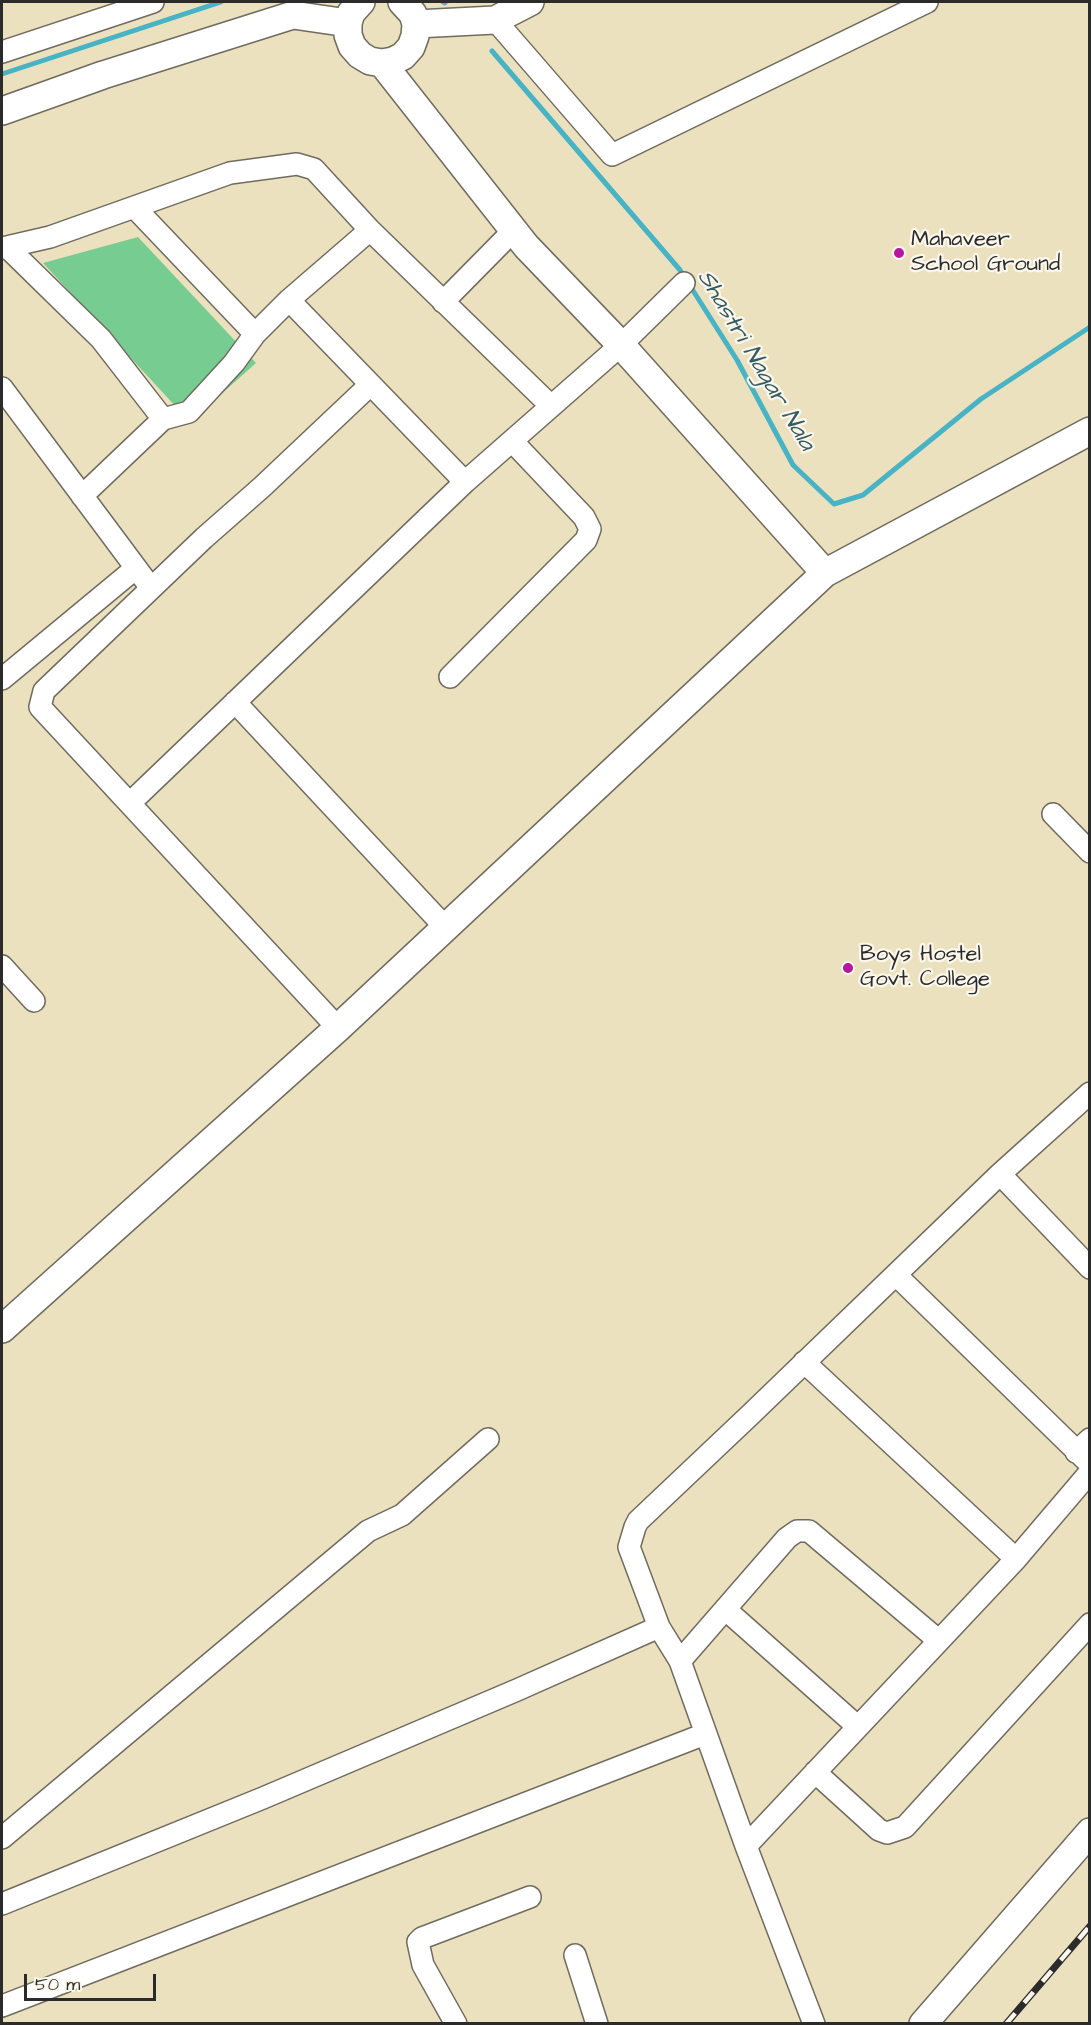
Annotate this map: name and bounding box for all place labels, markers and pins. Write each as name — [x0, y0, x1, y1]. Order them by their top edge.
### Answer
place label: Mahaveer School Ground — [911, 227, 1060, 278]
marker: Mahaveer School Ground — [892, 246, 906, 260]
place label: Boys Hostel Govt. College — [860, 942, 990, 993]
marker: Boys Hostel Govt. College — [841, 961, 855, 975]

